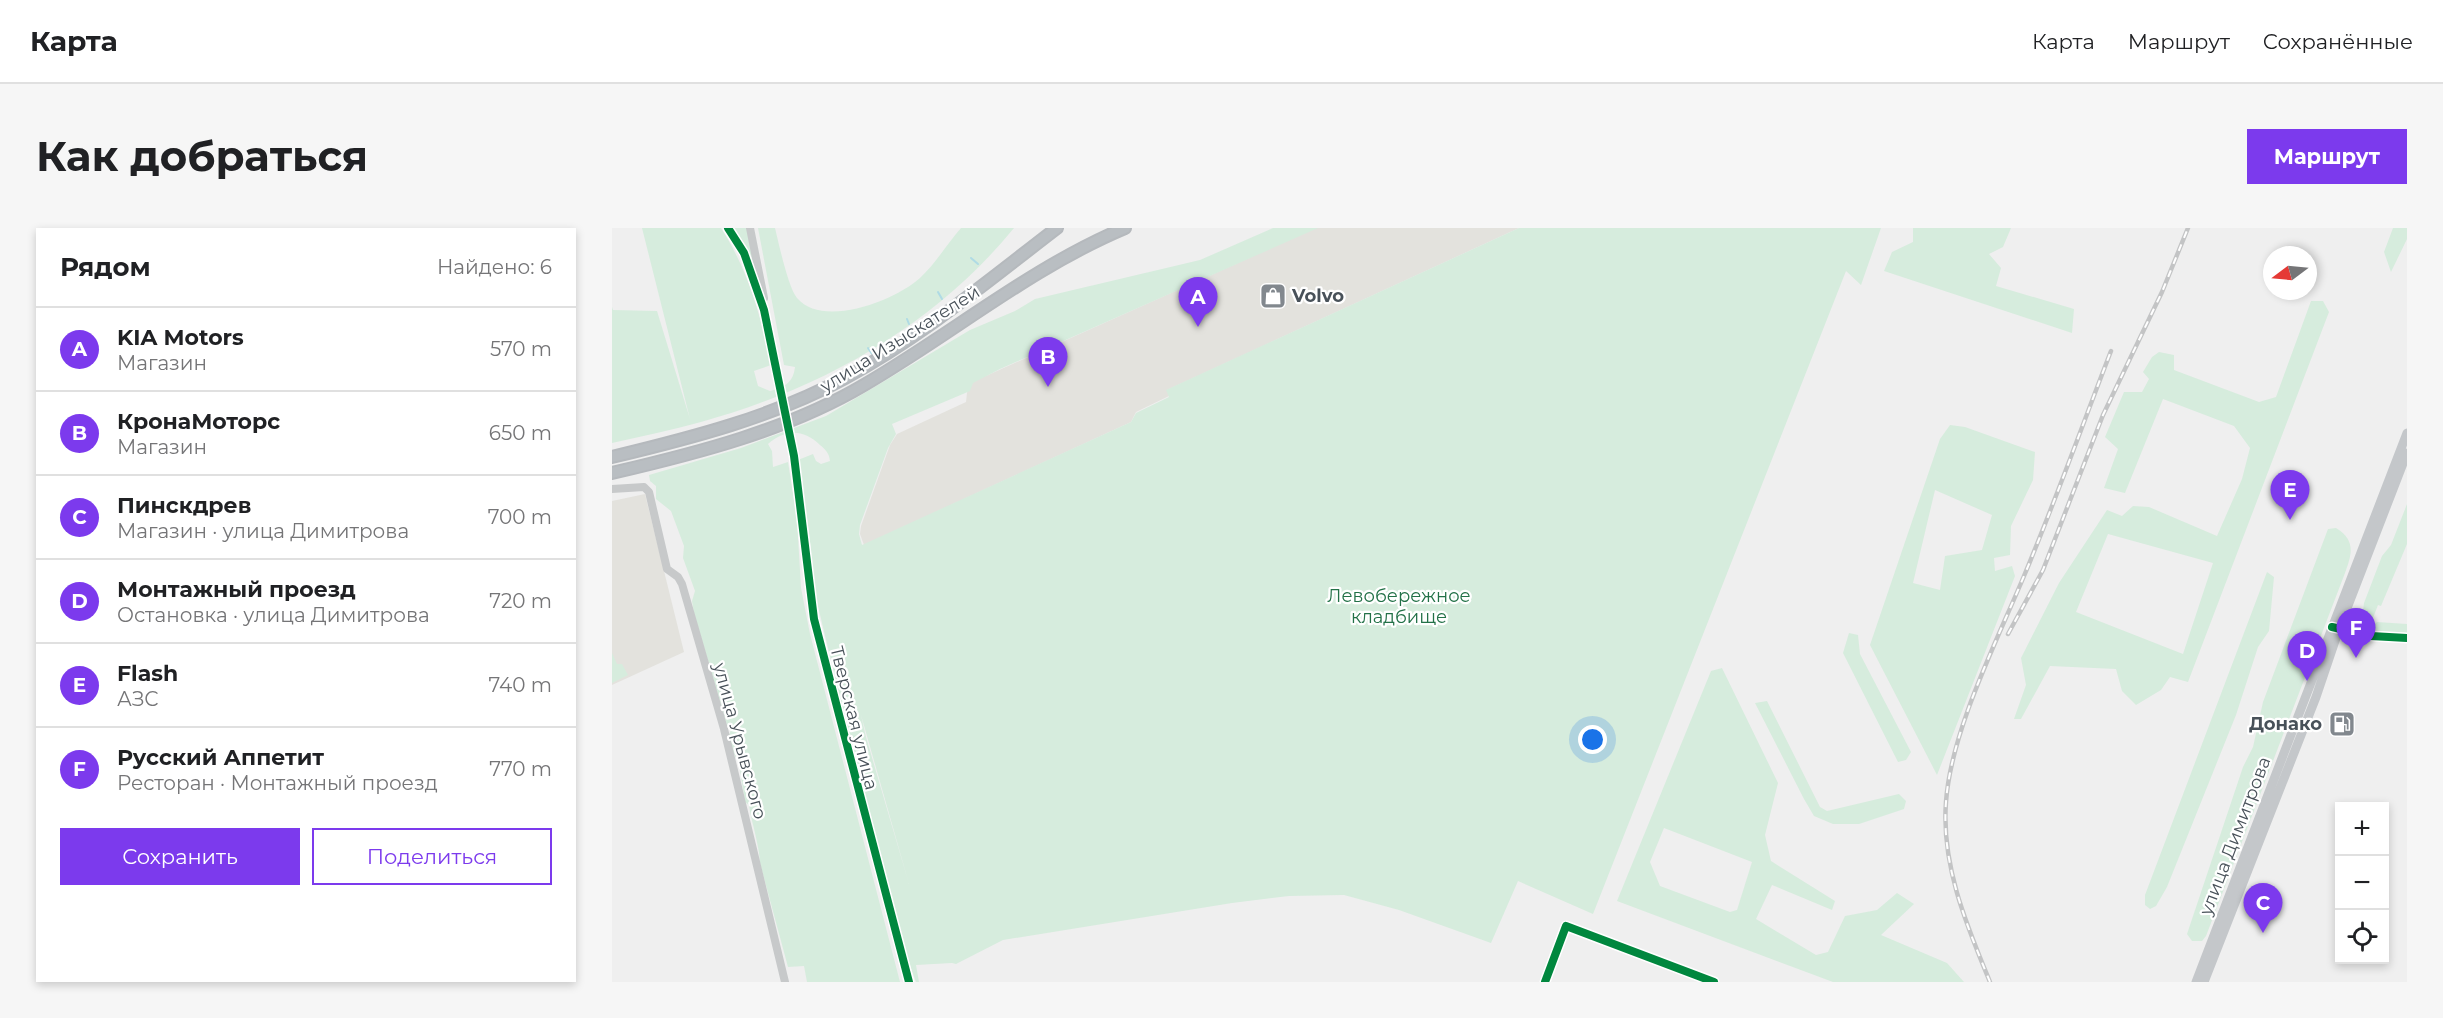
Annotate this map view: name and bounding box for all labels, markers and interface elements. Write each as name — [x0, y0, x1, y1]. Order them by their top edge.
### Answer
text: Карта — [30, 24, 118, 58]
text: Карта — [2032, 29, 2095, 54]
text: Маршрут — [2128, 29, 2230, 54]
text: Сохранённые — [2263, 29, 2413, 54]
button: Маршрут — [2247, 129, 2407, 184]
text: Как добраться — [36, 130, 368, 182]
north arrow — [2263, 246, 2317, 300]
text: Рядом — [60, 251, 151, 283]
text: Найдено: 6 — [437, 255, 552, 279]
pin: A — [1178, 278, 1218, 327]
street label: улица Изыскателей — [815, 281, 984, 398]
shop icon: Volvo — [1258, 281, 1288, 311]
place label: Volvo — [1291, 285, 1344, 307]
text: KIA Motors — [117, 324, 244, 351]
text: A — [72, 337, 87, 361]
text: 570 m — [490, 337, 552, 361]
pin: B — [1028, 338, 1068, 387]
text: Магазин — [117, 351, 207, 375]
text: КронаМоторс — [117, 408, 280, 435]
text: B — [72, 421, 87, 445]
text: 650 m — [489, 421, 552, 445]
text: Магазин — [117, 435, 207, 459]
pin: E — [2270, 470, 2310, 520]
text: Пинскдрев — [117, 492, 251, 519]
text: C — [72, 505, 87, 529]
text: 700 m — [488, 505, 552, 529]
text: Магазин · улица Димитрова — [117, 519, 409, 543]
text: Монтажный проезд — [117, 576, 356, 603]
park label: Левобережное кладбище — [1327, 585, 1471, 628]
text: D — [71, 589, 88, 613]
text: 720 m — [489, 589, 552, 613]
text: Остановка · улица Димитрова — [117, 603, 430, 627]
pin: F — [2336, 608, 2376, 658]
pin: D — [2288, 632, 2326, 681]
street label: Тверская улица — [825, 644, 883, 792]
street label: улица Урывского — [708, 659, 771, 822]
text: Flash — [117, 660, 178, 687]
text: E — [73, 673, 86, 697]
text: 740 m — [489, 673, 552, 697]
text: АЗС — [117, 687, 159, 711]
fuel station icon: Донако — [2327, 709, 2357, 739]
place label: Донако — [2249, 713, 2322, 735]
your location — [1578, 725, 1607, 754]
text: Русский Аппетит — [117, 744, 324, 771]
street label: улица Димитрова — [2194, 754, 2275, 919]
text: F — [73, 757, 86, 781]
text: 770 m — [489, 757, 552, 781]
text: Ресторан · Монтажный проезд — [117, 771, 438, 795]
map controls — [2335, 802, 2389, 964]
button: + — [2335, 802, 2389, 856]
button: Сохранить — [60, 828, 300, 885]
button: Поделиться — [312, 828, 552, 885]
button: − — [2335, 856, 2389, 910]
pin: C — [2244, 884, 2282, 933]
button: locate — [2335, 910, 2389, 964]

